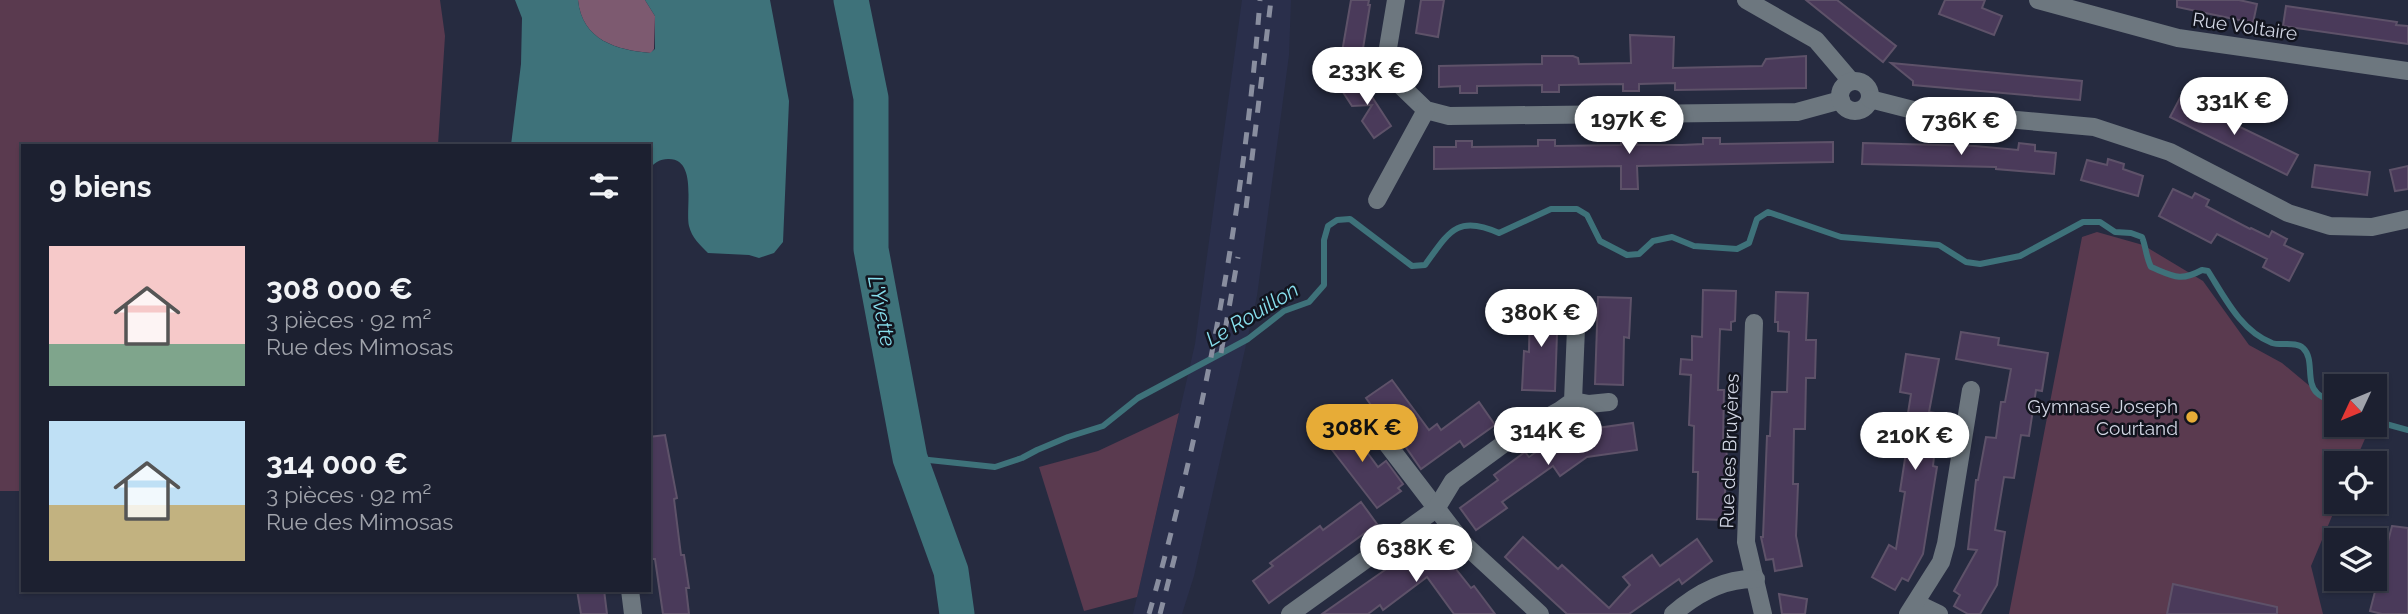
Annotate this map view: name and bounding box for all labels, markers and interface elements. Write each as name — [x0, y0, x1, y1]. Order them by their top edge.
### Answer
street label: Rue Voltaire — [2191, 8, 2299, 44]
pin: 233K € — [1310, 48, 1424, 107]
text: 233K € — [1328, 56, 1406, 83]
pin: 331K € — [2177, 78, 2291, 137]
text: 331K € — [2196, 86, 2272, 113]
pin: 197K € — [1572, 96, 1686, 156]
pin: 736K € — [1904, 97, 2018, 157]
text: 197K € — [1591, 105, 1667, 132]
text: 736K € — [1922, 106, 2000, 133]
icon: filters — [585, 167, 623, 205]
text: 9 biens — [49, 169, 151, 204]
text: 308 000 € — [266, 271, 413, 306]
water label: L'Yvette — [863, 273, 901, 349]
icon: home — [105, 274, 189, 358]
water label: Le Rouillon — [1201, 277, 1303, 351]
pin: 380K € — [1484, 290, 1598, 349]
text: 380K € — [1501, 298, 1581, 325]
text: 3 pièces · 92 m² — [266, 306, 431, 333]
text: Rue des Mimosas — [266, 333, 453, 360]
street label: Rue des Bruyères — [1715, 373, 1743, 529]
north arrow — [2324, 374, 2387, 438]
map controls — [2324, 374, 2387, 591]
place label: Gymnase Joseph Courtand — [2027, 395, 2178, 439]
pin: 308K € — [1305, 405, 1419, 464]
pin: 314K € — [1491, 407, 1605, 467]
marker: Gymnase Joseph Courtand — [2184, 409, 2200, 425]
pin: 210K € — [1858, 412, 1972, 472]
text: 308K € — [1322, 413, 1402, 440]
text: 314K € — [1510, 416, 1586, 443]
text: 210K € — [1876, 421, 1954, 448]
text: 314 000 € — [266, 446, 408, 481]
icon: home — [105, 449, 189, 533]
button: locate — [2324, 451, 2387, 514]
text: 3 pièces · 92 m² — [266, 481, 431, 508]
text: Rue des Mimosas — [266, 508, 453, 535]
pin: 638K € — [1359, 524, 1473, 584]
button: layers — [2324, 528, 2387, 591]
text: 638K € — [1376, 533, 1456, 560]

